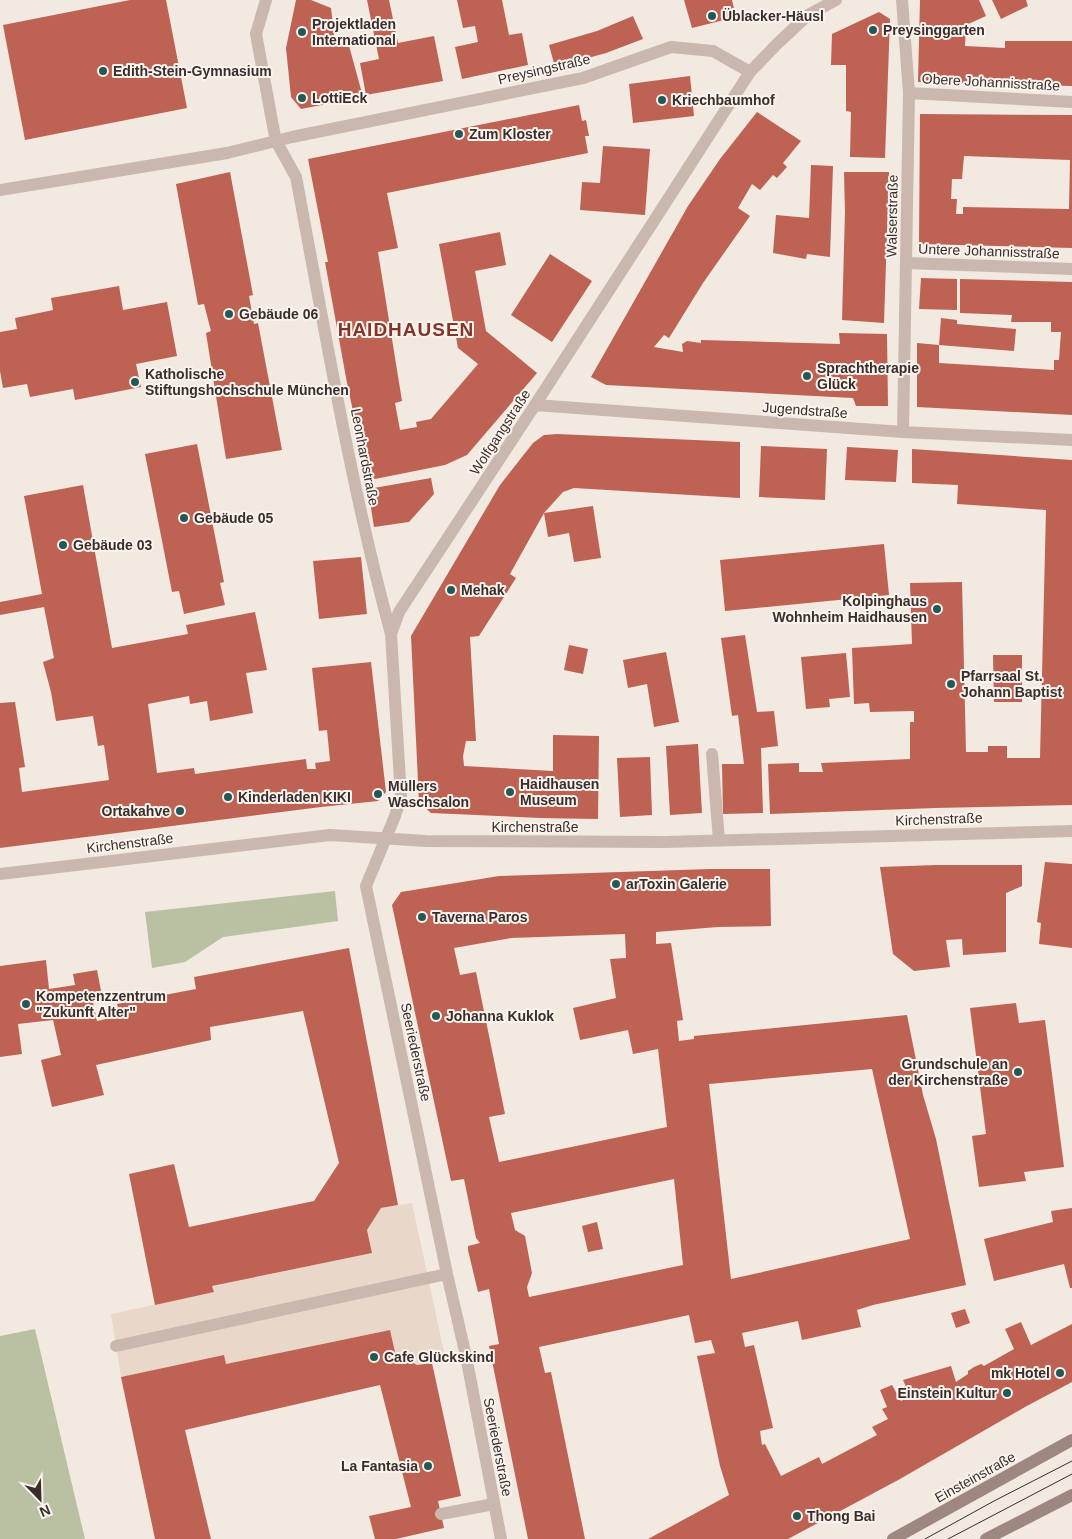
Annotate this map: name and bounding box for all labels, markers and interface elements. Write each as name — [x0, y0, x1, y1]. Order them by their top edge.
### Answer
place label: Üblacker-Häusl — [722, 8, 824, 24]
marker: Üblacker-Häusl — [706, 10, 718, 22]
place label: Projektladen International — [312, 16, 396, 48]
place label: Preysinggarten — [883, 22, 985, 38]
marker: Preysinggarten — [867, 24, 879, 36]
marker: Projektladen International — [296, 26, 308, 38]
street label: Preysingstraße — [496, 51, 592, 87]
place label: Edith-Stein-Gymnasium — [113, 63, 272, 79]
marker: Edith-Stein-Gymnasium — [97, 65, 109, 77]
street label: Obere Johannisstraße — [921, 70, 1061, 94]
place label: LottiEck — [312, 90, 367, 106]
marker: LottiEck — [296, 92, 308, 104]
place label: Kriechbaumhof — [672, 92, 775, 108]
marker: Kriechbaumhof — [656, 94, 668, 106]
place label: Zum Kloster — [469, 126, 551, 142]
marker: Zum Kloster — [453, 128, 465, 140]
street label: Walserstraße — [883, 174, 901, 257]
street label: Untere Johannisstraße — [918, 241, 1060, 261]
place label: Gebäude 06 — [239, 306, 319, 322]
marker: Gebäude 06 — [223, 308, 235, 320]
district label: HAIDHAUSEN — [338, 319, 474, 340]
place label: Sprachtherapie Glück — [817, 360, 919, 392]
place label: Katholische Stiftungshochschule München — [145, 366, 349, 398]
marker: Sprachtherapie Glück — [801, 370, 813, 382]
marker: Katholische Stiftungshochschule München — [129, 376, 141, 388]
street label: Wolfgangstraße — [466, 386, 534, 478]
street label: Jugendstraße — [762, 399, 848, 421]
street label: Leonhardstraße — [348, 407, 382, 507]
place label: Gebäude 05 — [194, 510, 274, 526]
marker: Gebäude 05 — [178, 512, 190, 524]
place label: Gebäude 03 — [73, 537, 153, 553]
marker: Gebäude 03 — [57, 539, 69, 551]
place label: Mehak — [461, 582, 505, 598]
marker: Mehak — [445, 584, 457, 596]
place label: Kolpinghaus Wohnheim Haidhausen — [772, 593, 927, 625]
marker: Kolpinghaus Wohnheim Haidhausen — [931, 603, 943, 615]
place label: Pfarrsaal St. Johann Baptist — [961, 668, 1062, 700]
marker: Pfarrsaal St. Johann Baptist — [945, 678, 957, 690]
place label: Haidhausen Museum — [520, 776, 599, 808]
place label: Müllers Waschsalon — [388, 778, 469, 810]
marker: Haidhausen Museum — [504, 786, 516, 798]
marker: Müllers Waschsalon — [372, 788, 384, 800]
place label: Kinderladen KIKI — [238, 789, 351, 805]
marker: Kinderladen KIKI — [222, 791, 234, 803]
place label: Ortakahve — [102, 803, 170, 819]
marker: Ortakahve — [174, 805, 186, 817]
street label: Kirchenstraße — [895, 809, 983, 829]
street label: Kirchenstraße — [491, 819, 579, 835]
street label: Kirchenstraße — [86, 830, 174, 856]
place label: arToxin Galerie — [626, 876, 727, 892]
marker: arToxin Galerie — [610, 878, 622, 890]
place label: Taverna Paros — [432, 909, 528, 925]
marker: Taverna Paros — [416, 911, 428, 923]
place label: Kompetenzzentrum "Zukunft Alter" — [36, 988, 166, 1020]
marker: Kompetenzzentrum "Zukunft Alter" — [20, 998, 32, 1010]
street label: Seeriederstraße — [398, 1001, 434, 1103]
place label: Johanna Kuklok — [446, 1008, 554, 1024]
marker: Johanna Kuklok — [430, 1010, 442, 1022]
place label: Grundschule an der Kirchenstraße — [888, 1056, 1008, 1088]
marker: Grundschule an der Kirchenstraße — [1012, 1066, 1024, 1078]
place label: Cafe Glückskind — [384, 1349, 494, 1365]
marker: Cafe Glückskind — [368, 1351, 380, 1363]
place label: mk Hotel — [991, 1365, 1050, 1381]
marker: mk Hotel — [1054, 1367, 1066, 1379]
place label: Einstein Kultur — [897, 1385, 998, 1401]
marker: Einstein Kultur — [1001, 1387, 1013, 1399]
street label: Seeriederstraße — [481, 1396, 515, 1498]
street label: Einsteinstraße — [932, 1448, 1018, 1506]
place label: La Fantasia — [341, 1458, 418, 1474]
marker: La Fantasia — [422, 1460, 434, 1472]
north arrow — [15, 1474, 65, 1524]
text: N — [37, 1502, 53, 1520]
place label: Thong Bai — [807, 1508, 875, 1524]
marker: Thong Bai — [791, 1510, 803, 1522]

